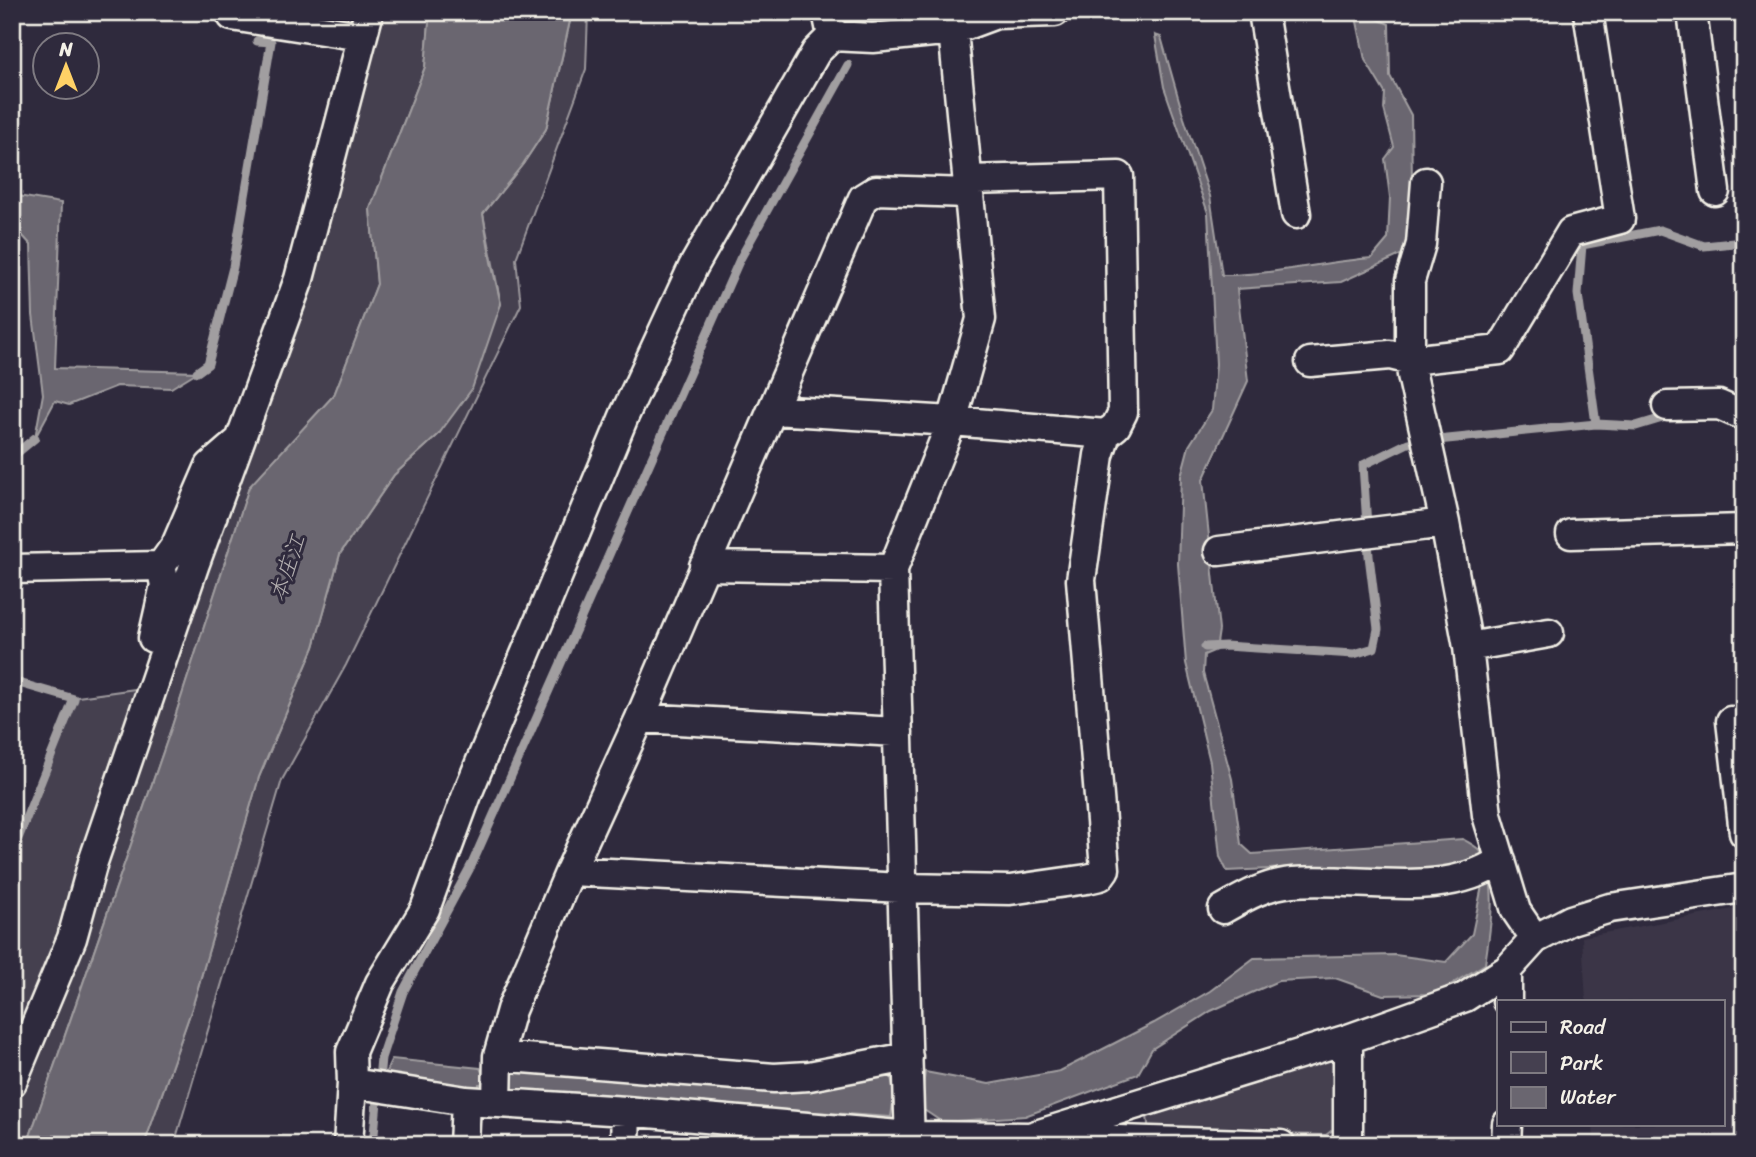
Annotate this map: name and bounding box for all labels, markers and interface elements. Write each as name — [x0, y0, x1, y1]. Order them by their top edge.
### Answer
north arrow — [32, 32, 102, 102]
text: N — [58, 33, 73, 66]
water label: 本庄江 — [257, 528, 318, 607]
legend — [1497, 1000, 1724, 1126]
text: Road — [1560, 1008, 1607, 1046]
text: Park — [1560, 1044, 1603, 1082]
text: Water — [1560, 1078, 1617, 1116]

